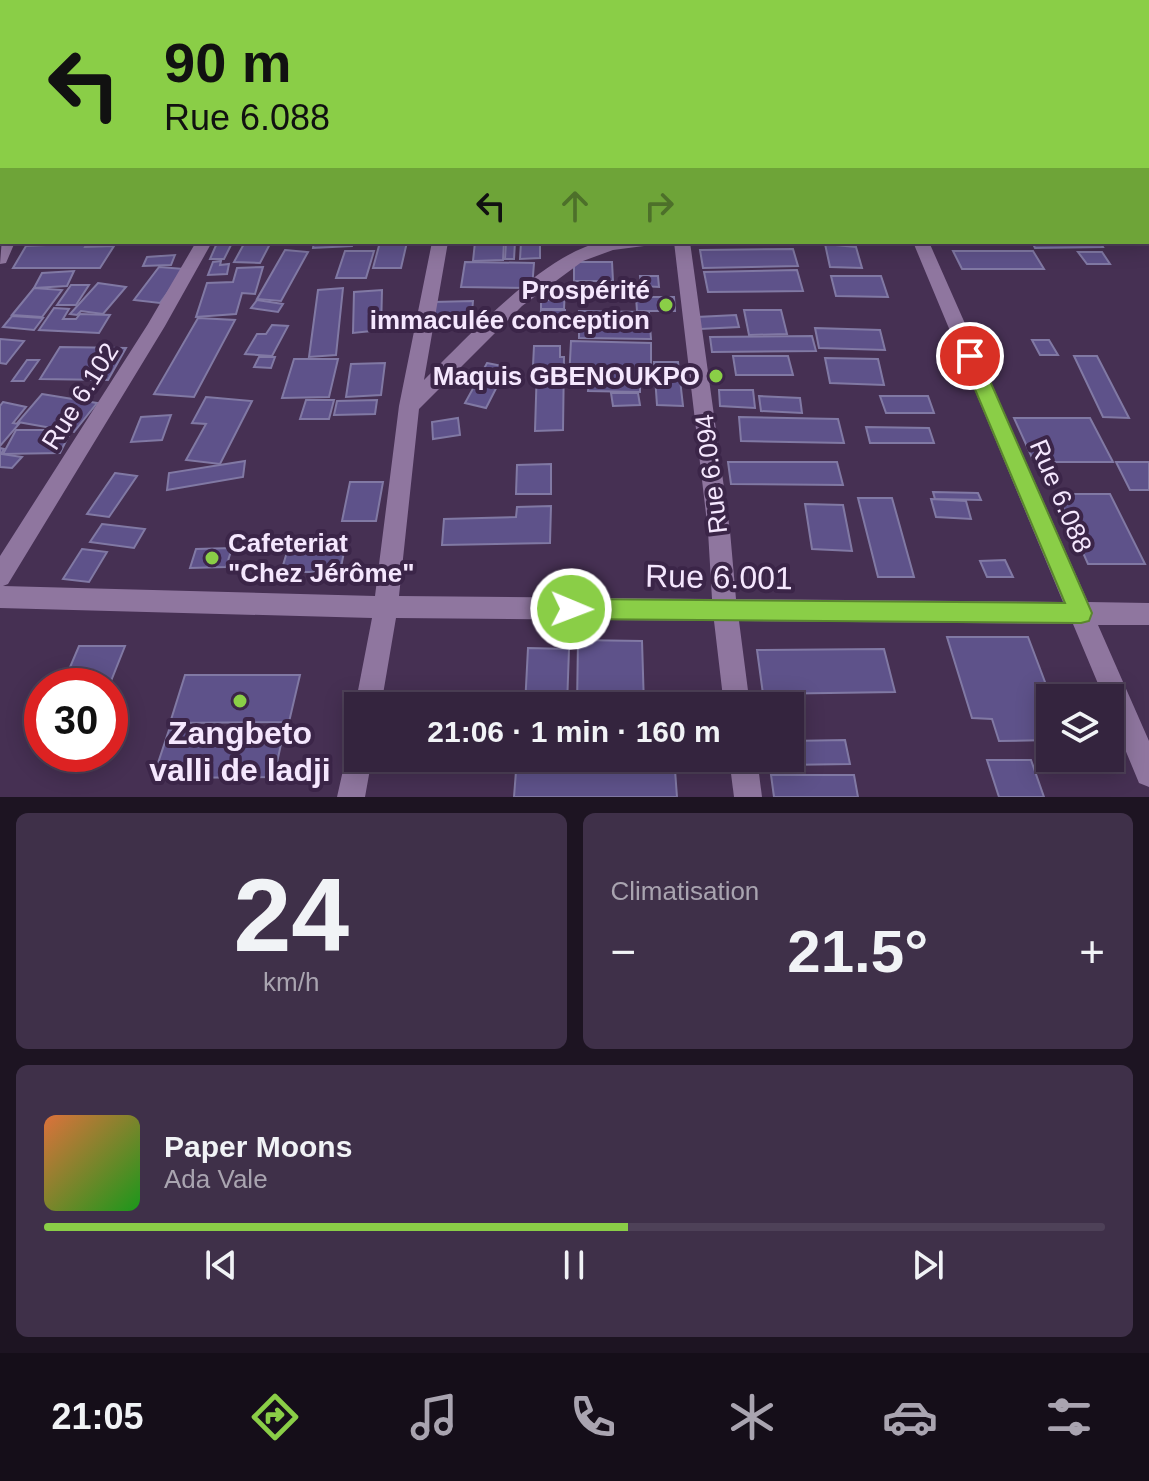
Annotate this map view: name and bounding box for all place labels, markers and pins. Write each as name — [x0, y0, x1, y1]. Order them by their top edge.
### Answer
place label: Prospérité immaculée conception — [370, 275, 650, 335]
marker: Prospérité immaculée conception — [657, 296, 675, 314]
pin — [936, 322, 1004, 390]
place label: Maquis GBENOUKPO — [433, 361, 700, 391]
marker: Maquis GBENOUKPO — [707, 367, 725, 385]
place label: Cafeteriat "Chez Jérôme" — [228, 528, 415, 588]
marker: Cafeteriat "Chez Jérôme" — [203, 549, 221, 567]
marker: Zangbeto valli de ladji — [231, 692, 249, 710]
place label: Zangbeto valli de ladji — [149, 715, 331, 788]

